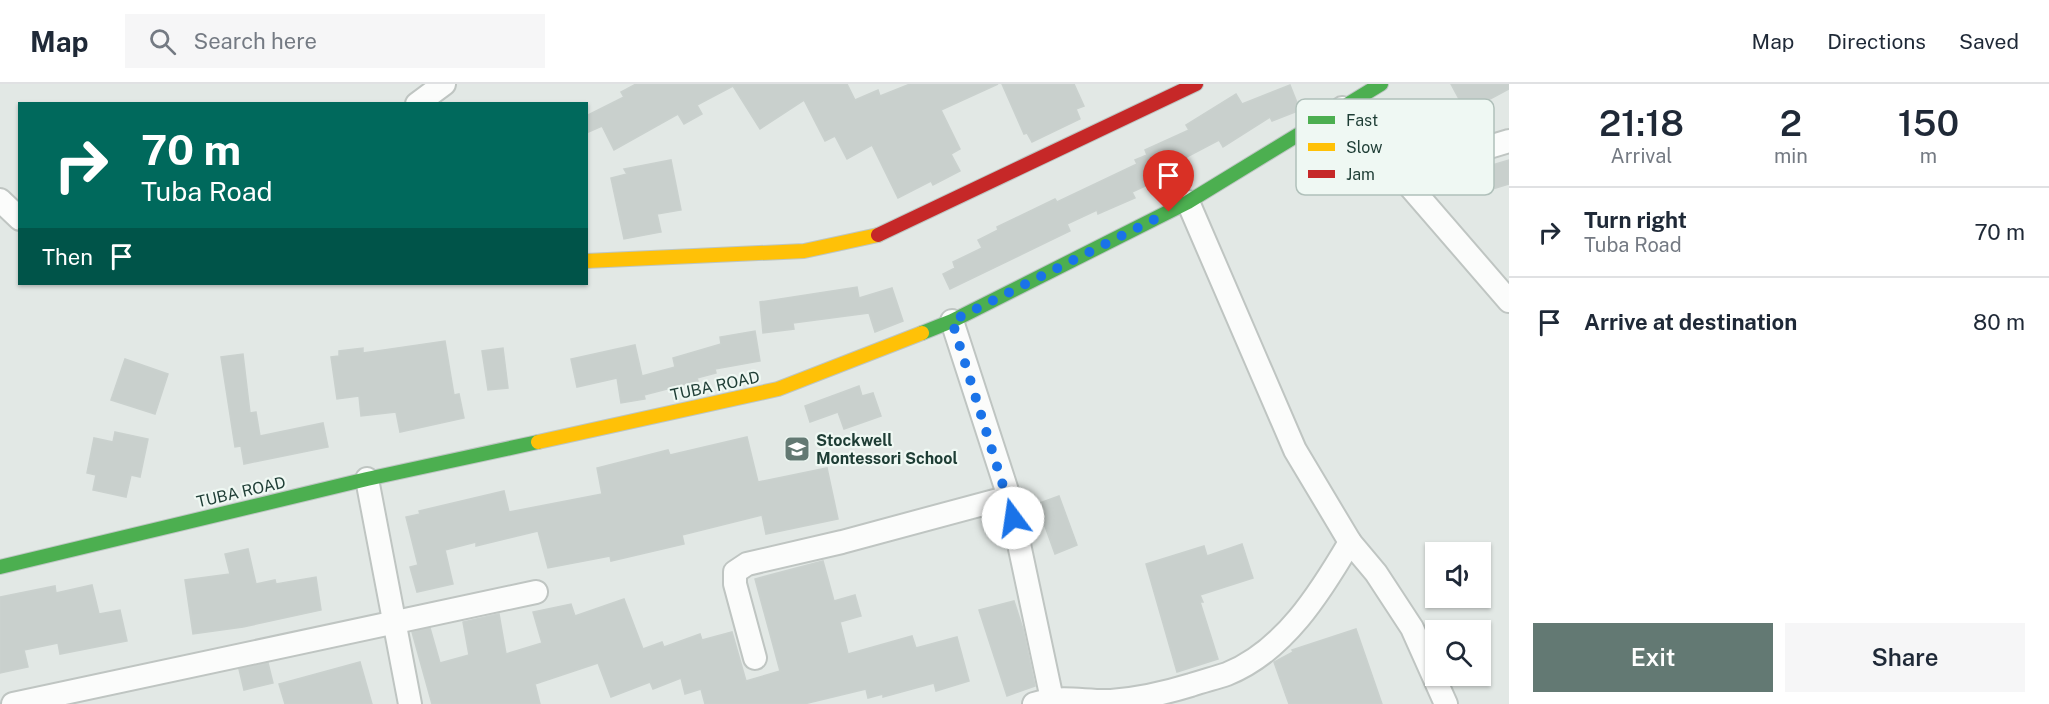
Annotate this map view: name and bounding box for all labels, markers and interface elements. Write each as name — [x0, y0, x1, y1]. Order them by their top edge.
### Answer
search box — [125, 14, 545, 68]
text: Map — [30, 25, 89, 58]
icon: search — [146, 25, 179, 58]
text: Search here — [194, 28, 317, 54]
text: Map — [1752, 29, 1794, 54]
text: Directions — [1827, 29, 1926, 54]
text: Saved — [1959, 29, 2019, 54]
legend — [1296, 99, 1494, 195]
text: 21:18 — [1599, 102, 1684, 144]
text: 2 — [1780, 102, 1802, 144]
text: 150 — [1898, 102, 1959, 144]
text: Fast — [1346, 111, 1378, 130]
text: 70 m — [141, 125, 241, 174]
icon: right — [42, 126, 120, 204]
text: Slow — [1346, 138, 1383, 157]
text: Arrival — [1611, 144, 1672, 168]
text: min — [1774, 144, 1808, 168]
text: m — [1920, 144, 1937, 168]
pin — [1143, 150, 1194, 212]
icon: arrive — [1152, 159, 1185, 192]
text: Jam — [1346, 165, 1375, 184]
text: Tuba Road — [141, 175, 273, 207]
text: Turn right — [1584, 207, 1687, 233]
icon: right — [1533, 216, 1566, 249]
text: 70 m — [1974, 219, 2025, 245]
text: Tuba Road — [1584, 233, 1682, 257]
icon: arrive — [105, 240, 138, 273]
text: Then — [42, 244, 93, 270]
icon: arrive — [1533, 306, 1566, 339]
text: Arrive at destination — [1584, 309, 1797, 335]
text: 80 m — [1973, 309, 2025, 335]
street label: TUBA ROAD — [669, 367, 761, 405]
place label: Stockwell Montessori School — [816, 431, 958, 468]
school or university icon: Stockwell Montessori School — [782, 434, 812, 464]
street label: TUBA ROAD — [195, 473, 287, 511]
position arrow — [981, 486, 1045, 550]
map controls — [1425, 542, 1491, 686]
button: sound — [1425, 542, 1491, 608]
button: search — [1425, 620, 1491, 686]
button: Exit — [1533, 623, 1773, 692]
button: Share — [1785, 623, 2025, 692]

